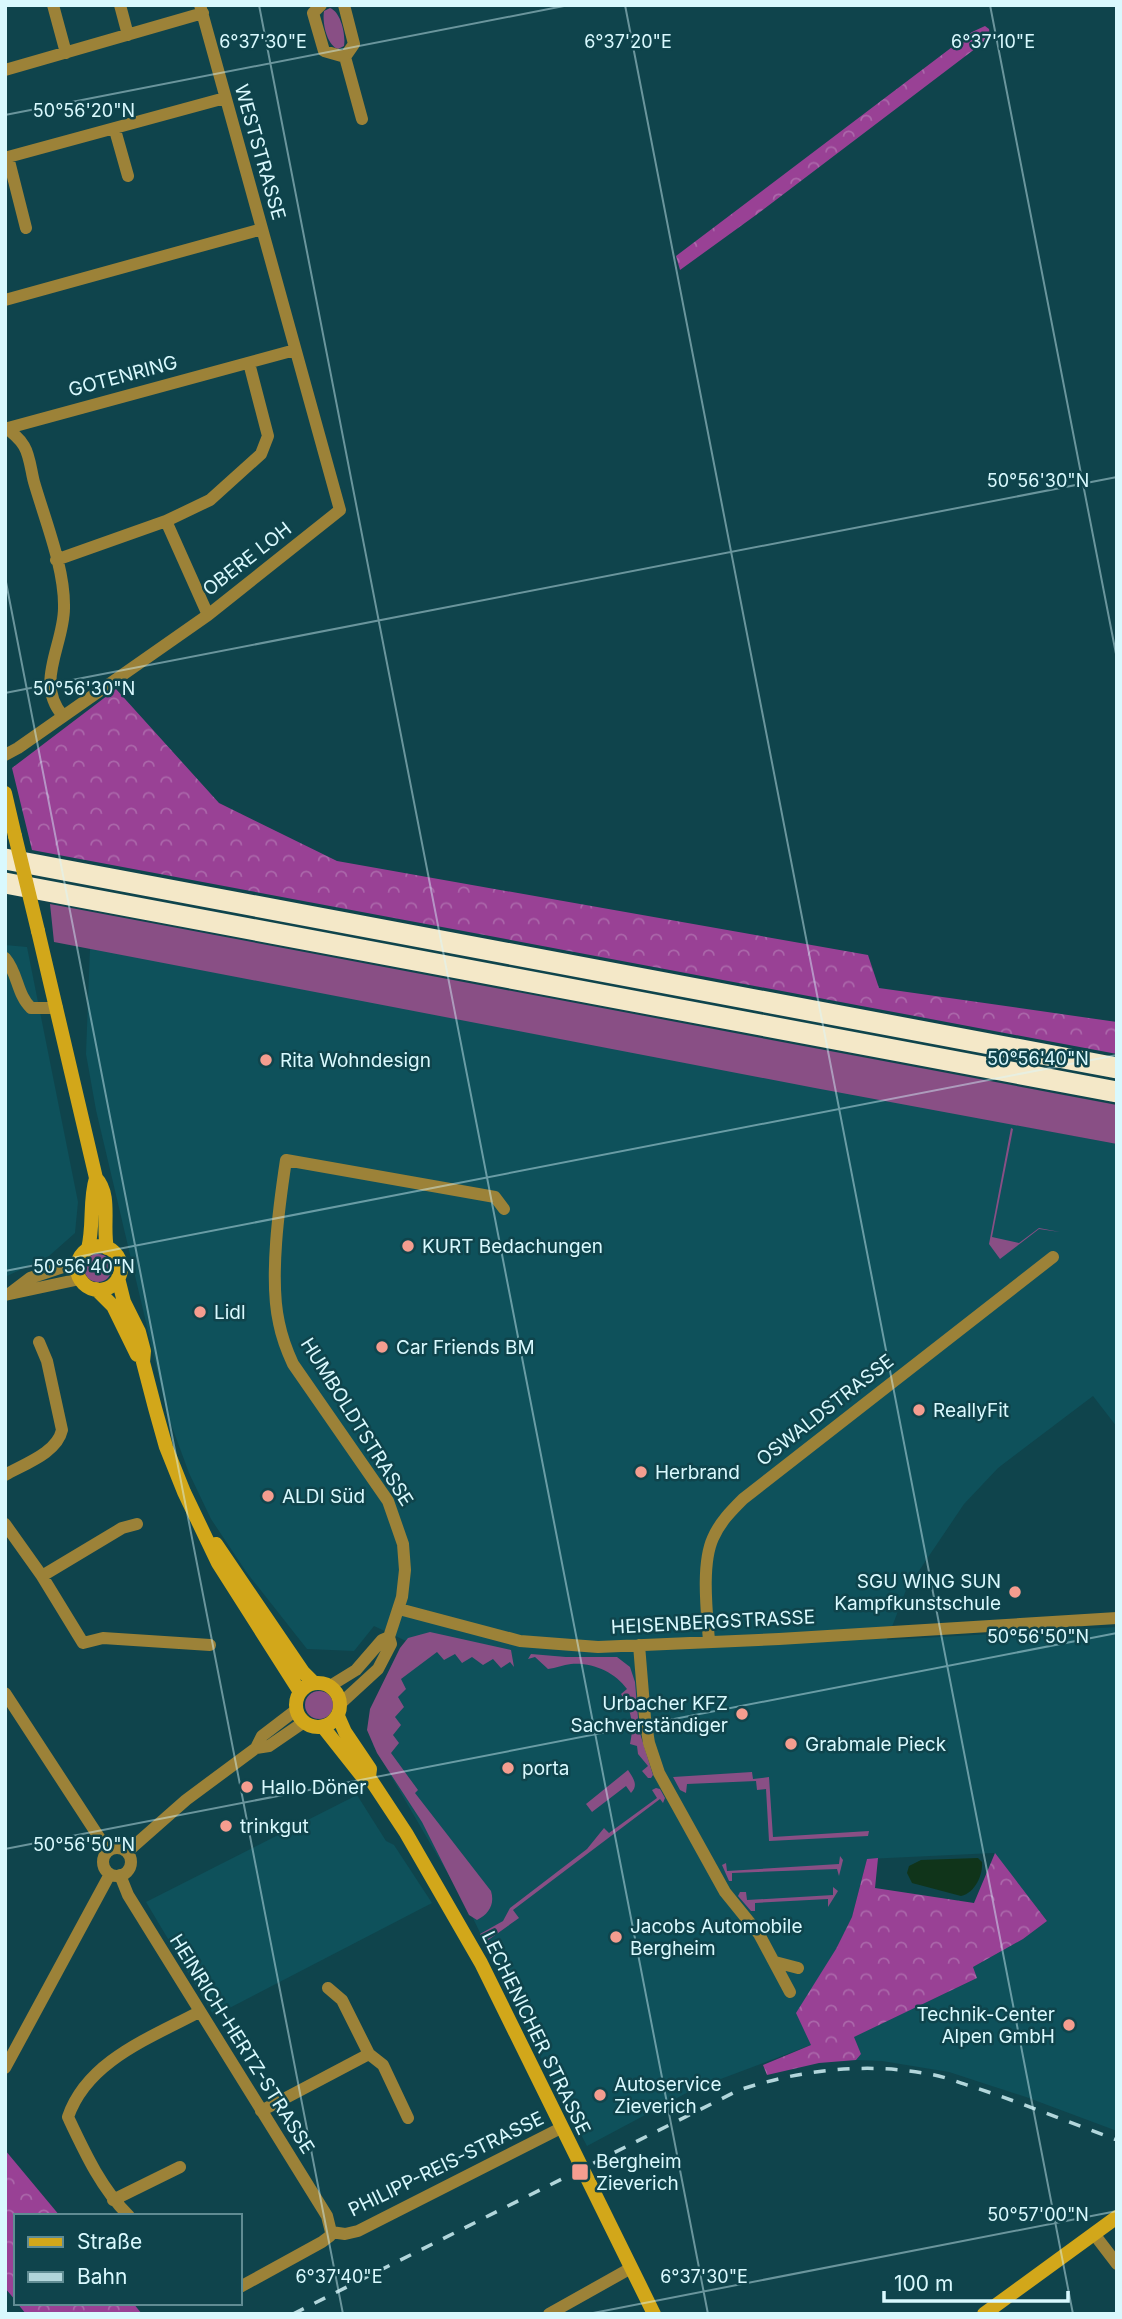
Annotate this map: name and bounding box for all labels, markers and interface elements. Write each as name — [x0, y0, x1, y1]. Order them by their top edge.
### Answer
text: 6°37'30"E — [219, 31, 307, 52]
text: 6°37'20"E — [584, 31, 672, 52]
text: 6°37'10"E — [951, 31, 1035, 52]
street label: WESTSTRASSE — [230, 81, 290, 223]
text: 50°56'20"N — [33, 100, 135, 121]
street label: GOTENRING — [66, 350, 180, 402]
text: 50°56'30"N — [987, 470, 1089, 491]
street label: OBERE LOH — [198, 517, 296, 601]
text: 50°56'30"N — [33, 678, 135, 699]
text: 50°56'40"N — [987, 1048, 1089, 1069]
place label: Rita Wohndesign — [280, 1049, 431, 1072]
marker: Rita Wohndesign — [258, 1052, 274, 1068]
place label: KURT Bedachungen — [422, 1235, 603, 1258]
marker: KURT Bedachungen — [400, 1238, 416, 1254]
text: 50°56'40"N — [33, 1256, 135, 1277]
place label: Lidl — [214, 1301, 246, 1324]
marker: Lidl — [192, 1304, 208, 1320]
street label: HUMBOLDTSTRASSE — [296, 1334, 418, 1510]
place label: Car Friends BM — [396, 1336, 535, 1359]
marker: Car Friends BM — [374, 1339, 390, 1355]
street label: OSWALDSTRASSE — [752, 1349, 898, 1471]
place label: ReallyFit — [933, 1399, 1009, 1422]
marker: ReallyFit — [911, 1402, 927, 1418]
place label: Herbrand — [655, 1461, 740, 1484]
marker: Herbrand — [633, 1464, 649, 1480]
place label: ALDI Süd — [282, 1485, 365, 1508]
marker: ALDI Süd — [260, 1488, 276, 1504]
place label: SGU WING SUN Kampfkunstschule — [834, 1570, 1001, 1615]
marker: SGU WING SUN Kampfkunstschule — [1007, 1584, 1023, 1600]
street label: HEISENBERGSTRASSE — [610, 1605, 816, 1639]
text: 50°56'50"N — [987, 1626, 1089, 1647]
place label: Urbacher KFZ Sachverständiger — [570, 1692, 728, 1737]
marker: Urbacher KFZ Sachverständiger — [734, 1706, 750, 1722]
place label: Grabmale Pieck — [805, 1733, 947, 1756]
marker: Grabmale Pieck — [783, 1736, 799, 1752]
place label: porta — [522, 1757, 569, 1780]
marker: porta — [500, 1760, 516, 1776]
place label: Hallo Döner — [261, 1776, 366, 1799]
marker: Hallo Döner — [239, 1779, 255, 1795]
place label: trinkgut — [240, 1815, 309, 1838]
marker: trinkgut — [218, 1818, 234, 1834]
text: 50°56'50"N — [33, 1834, 135, 1855]
place label: Jacobs Automobile Bergheim — [630, 1915, 802, 1960]
street label: LECHENICHER STRASSE — [477, 1927, 595, 2139]
marker: Jacobs Automobile Bergheim — [608, 1929, 624, 1945]
street label: HEINRICH-HERTZ-STRASSE — [165, 1930, 319, 2158]
place label: Technik-Center Alpen GmbH — [916, 2003, 1055, 2048]
marker: Technik-Center Alpen GmbH — [1061, 2017, 1077, 2033]
place label: Autoservice Zieverich — [614, 2073, 722, 2118]
marker: Autoservice Zieverich — [592, 2087, 608, 2103]
street label: PHILIPP-REIS-STRASSE — [345, 2107, 547, 2221]
place label: Bergheim Zieverich — [596, 2150, 682, 2195]
marker: Bergheim Zieverich — [570, 2162, 590, 2182]
text: 50°57'00"N — [987, 2204, 1089, 2225]
legend — [14, 2214, 242, 2305]
text: Straße — [77, 2229, 142, 2254]
scale bar — [884, 2260, 1068, 2304]
text: Bahn — [77, 2264, 127, 2289]
text: 6°37'40"E — [295, 2266, 383, 2287]
text: 6°37'30"E — [660, 2266, 748, 2287]
text: 100 m — [894, 2271, 953, 2296]

